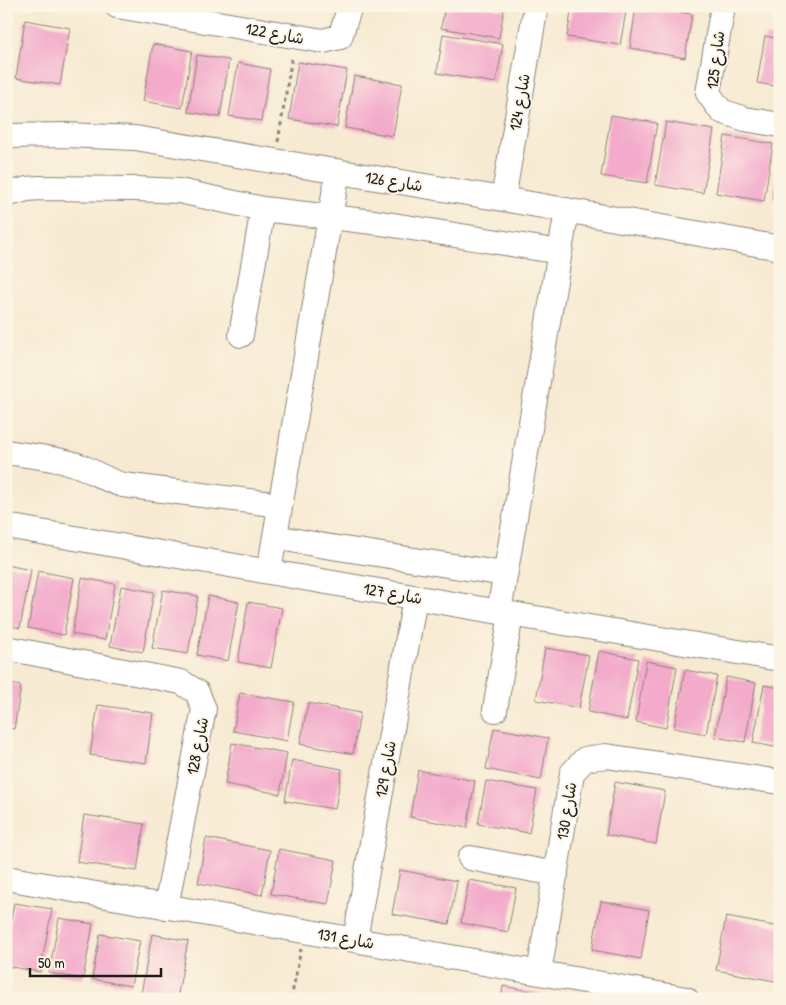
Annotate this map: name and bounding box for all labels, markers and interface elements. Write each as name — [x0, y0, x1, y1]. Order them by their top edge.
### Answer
street label: شارع 122 — [244, 17, 306, 50]
street label: شارع 125 — [701, 30, 730, 90]
street label: شارع 124 — [503, 72, 536, 132]
street label: شارع 126 — [363, 166, 424, 197]
street label: شارع 127 — [362, 577, 424, 610]
street label: شارع 128 — [181, 715, 214, 777]
street label: شارع 129 — [369, 739, 402, 799]
street label: شارع 130 — [551, 780, 582, 842]
street label: شارع 131 — [316, 922, 376, 955]
scale bar — [30, 945, 161, 977]
text: 50 m — [38, 952, 65, 973]

